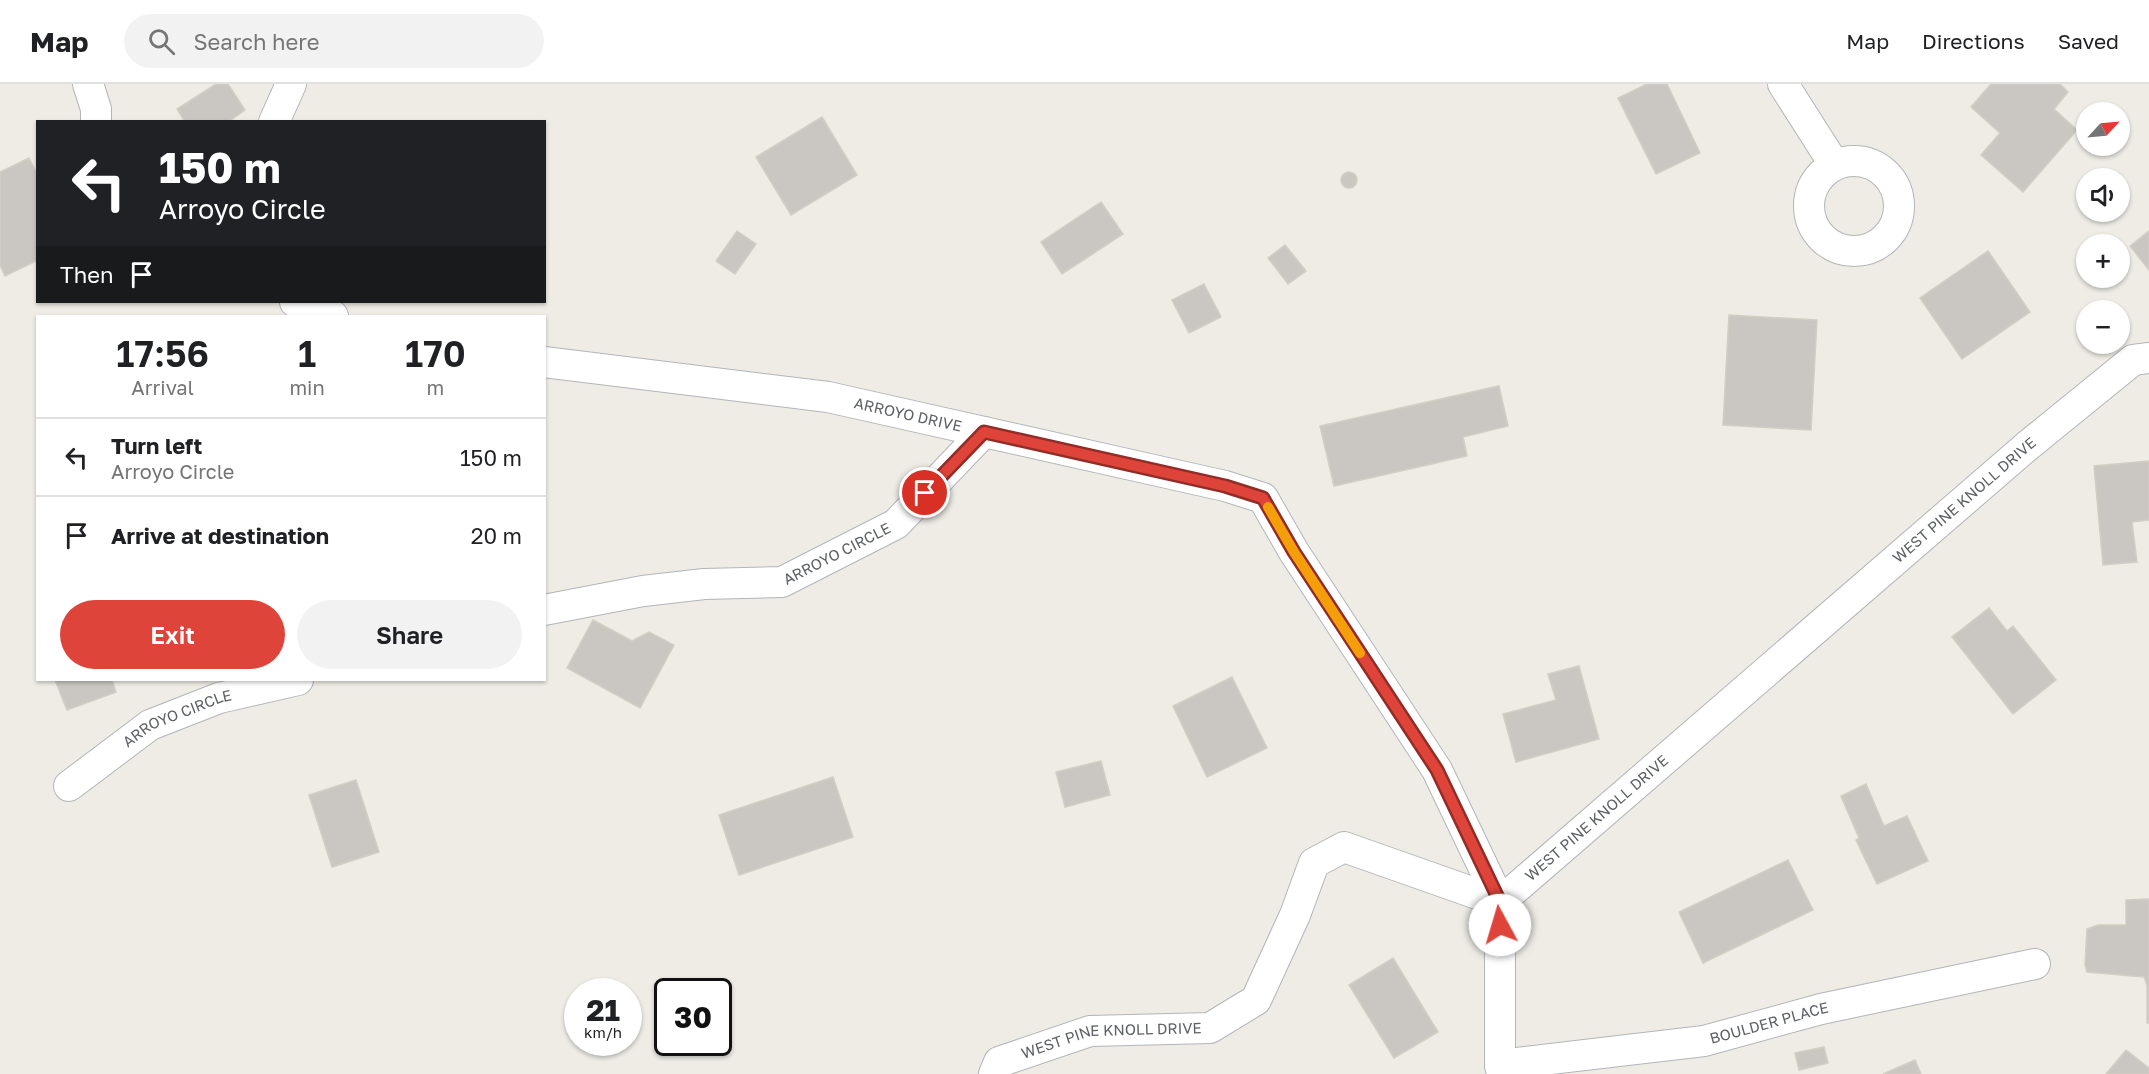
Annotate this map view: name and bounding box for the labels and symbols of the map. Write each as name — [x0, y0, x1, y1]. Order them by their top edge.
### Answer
north arrow — [2076, 102, 2130, 156]
street label: ARROYO DRIVE — [853, 393, 964, 435]
street label: WEST PINE KNOLL DRIVE — [1888, 433, 2039, 566]
pin — [899, 467, 950, 518]
street label: ARROYO CIRCLE — [780, 518, 893, 588]
street label: ARROYO CIRCLE — [119, 685, 233, 750]
street label: WEST PINE KNOLL DRIVE — [1521, 751, 1671, 884]
position arrow — [1468, 893, 1532, 957]
speed limit sign: 30 — [654, 978, 732, 1056]
street label: BOULDER PLACE — [1708, 998, 1830, 1047]
street label: WEST PINE KNOLL DRIVE — [1019, 1018, 1202, 1062]

